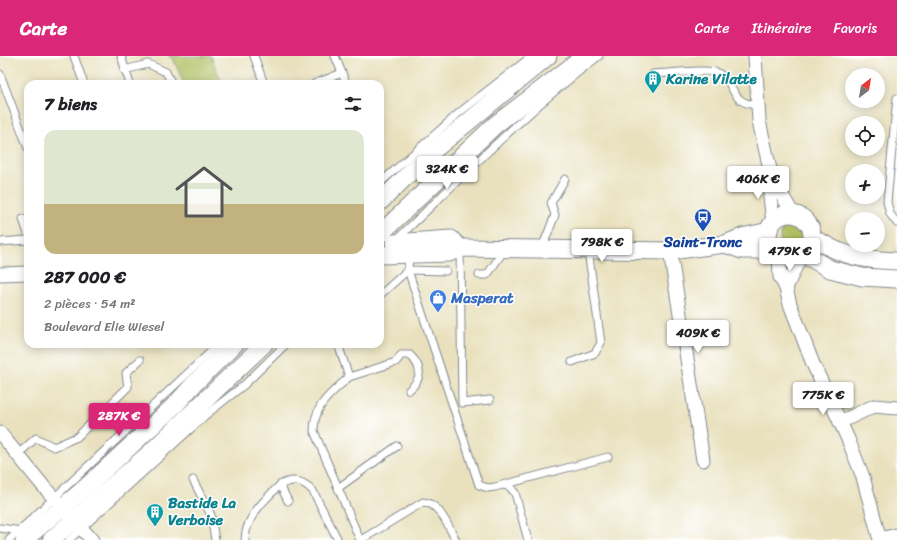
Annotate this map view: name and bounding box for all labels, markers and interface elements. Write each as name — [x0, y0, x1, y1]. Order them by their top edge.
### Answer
text: Carte — [20, 12, 67, 45]
text: Carte — [695, 16, 730, 41]
text: Itinéraire — [752, 16, 811, 41]
text: Favoris — [833, 16, 877, 41]
place label: Karine Vilatte — [665, 66, 757, 92]
north arrow — [845, 68, 885, 108]
map controls — [845, 68, 885, 252]
building icon: Karine Vilatte — [643, 69, 663, 94]
text: 7 biens — [44, 89, 97, 119]
icon: filters — [342, 93, 364, 115]
button: locate — [845, 116, 885, 156]
icon: home — [168, 156, 240, 228]
pin: 324K € — [414, 156, 480, 190]
text: 324K € — [426, 157, 468, 180]
button: + — [845, 164, 885, 204]
pin: 406K € — [725, 166, 791, 200]
text: 406K € — [736, 167, 780, 190]
bus stop icon: Saint-Tronc — [693, 207, 713, 232]
button: − — [845, 212, 885, 252]
pin: 798K € — [569, 229, 635, 263]
place label: Saint-Tronc — [663, 229, 743, 255]
text: 798K € — [580, 230, 624, 253]
pin: 479K € — [757, 238, 823, 272]
text: 479K € — [768, 239, 812, 262]
text: 287 000 € — [44, 262, 126, 292]
place label: Masperat — [450, 285, 514, 311]
shop icon: Masperat — [428, 288, 448, 313]
text: 2 pièces · 54 m² — [44, 292, 135, 315]
text: Boulevard Elie Wiesel — [44, 315, 164, 338]
pin: 409K € — [665, 320, 731, 354]
text: 409K € — [676, 321, 720, 344]
pin: 775K € — [790, 382, 856, 416]
text: 775K € — [802, 383, 844, 406]
pin: 287K € — [86, 403, 152, 437]
text: 287K € — [98, 404, 140, 427]
place label: Bastide La Verboise — [168, 490, 237, 533]
building icon: Bastide La Verboise — [145, 502, 165, 527]

